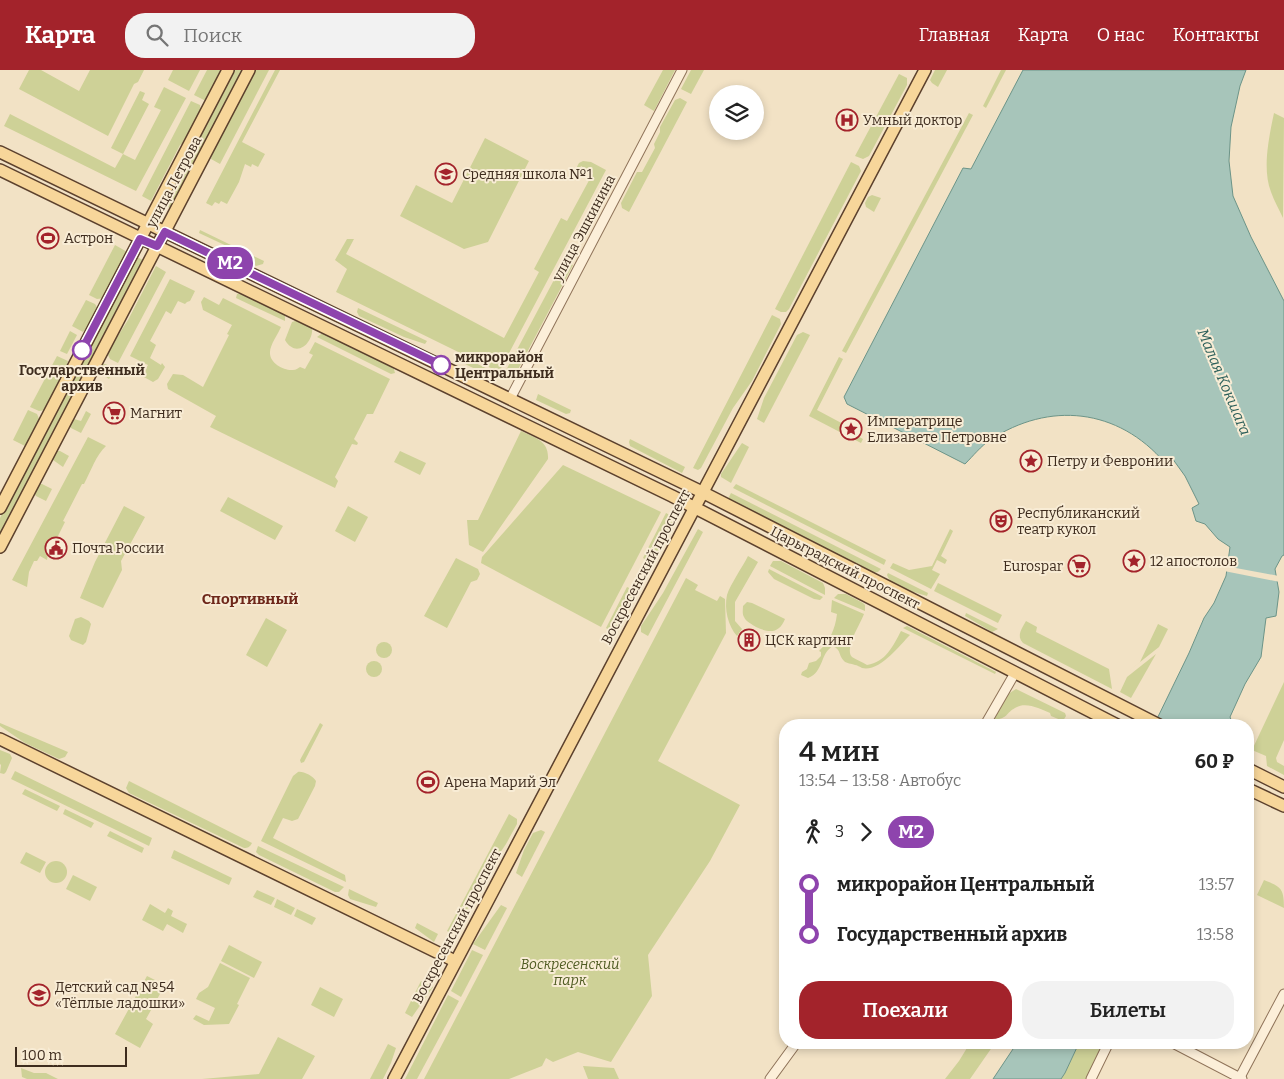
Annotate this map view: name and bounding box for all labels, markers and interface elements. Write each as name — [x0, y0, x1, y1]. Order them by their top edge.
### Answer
search box — [125, 13, 475, 58]
text: Карта — [25, 21, 95, 49]
icon: search — [143, 21, 171, 49]
text: Поиск — [183, 24, 242, 47]
text: Главная — [919, 24, 990, 46]
text: Карта — [1018, 24, 1069, 46]
text: О нас — [1097, 24, 1145, 46]
text: Контакты — [1173, 24, 1259, 46]
map controls — [709, 85, 764, 140]
button: layers — [709, 85, 764, 140]
hospital icon: Умный доктор — [835, 108, 859, 132]
place label: Умный доктор — [863, 112, 962, 129]
street label: улица Петрова — [142, 133, 205, 232]
school or university icon: Средняя школа №1 — [434, 162, 458, 186]
place label: Средняя школа №1 — [462, 166, 593, 183]
street label: улица Эшкинина — [548, 172, 619, 285]
sports icon: Астрон — [36, 226, 60, 250]
place label: Астрон — [64, 230, 113, 247]
line badge: М2 — [208, 247, 252, 279]
text: М2 — [217, 252, 243, 274]
water label: Малая Кокшага — [1193, 326, 1255, 438]
marker: Государственный архив — [72, 340, 92, 360]
place label: микрорайон Центральный — [455, 349, 555, 382]
marker: микрорайон Центральный — [431, 355, 451, 375]
place label: Государственный архив — [19, 362, 146, 395]
supermarket icon: Магнит — [102, 401, 126, 425]
place label: Магнит — [130, 405, 182, 422]
place label: Императрице Елизавете Петровне — [867, 413, 1007, 446]
place icon: Императрице Елизавете Петровне — [839, 417, 863, 441]
place icon: Петру и Февронии — [1019, 449, 1043, 473]
place label: Петру и Февронии — [1047, 453, 1173, 470]
street label: Воскресенский проспект — [598, 487, 694, 647]
place label: Республиканский театр кукол — [1017, 505, 1140, 538]
theatre icon: Республиканский театр кукол — [989, 509, 1013, 533]
street label: Царьградский проспект — [767, 523, 923, 613]
public building icon: Почта России — [44, 536, 68, 560]
place label: Почта России — [72, 540, 164, 557]
place icon: 12 апостолов — [1122, 549, 1146, 573]
place label: 12 апостолов — [1150, 553, 1237, 570]
supermarket icon: Eurospar — [1067, 554, 1091, 578]
place label: Eurospar — [1003, 558, 1063, 575]
district label: Спортивный — [202, 590, 298, 608]
building icon: ЦСК картинг — [737, 628, 761, 652]
place label: ЦСК картинг — [765, 632, 854, 649]
text: 4 мин — [799, 735, 880, 768]
text: 60 ₽ — [1195, 750, 1234, 773]
sports icon: Арена Марий Эл — [416, 770, 440, 794]
text: 13:54 – 13:58 · Автобус — [799, 771, 961, 790]
place label: Арена Марий Эл — [444, 774, 556, 791]
icon: walk — [799, 818, 827, 846]
icon: forward — [852, 818, 880, 846]
text: М2 — [898, 821, 924, 843]
text: 3 — [835, 822, 844, 841]
street label: Воскресенский проспект — [409, 846, 505, 1006]
text: микрорайон Центральный — [837, 873, 1095, 896]
text: 13:57 — [1199, 875, 1234, 894]
text: Государственный архив — [837, 923, 1067, 946]
text: 13:58 — [1197, 925, 1234, 944]
park label: Воскресенский парк — [520, 956, 620, 989]
place label: Детский сад №54 «Тёплые ладошки» — [55, 979, 185, 1012]
button: Поехали — [799, 981, 1012, 1039]
button: Билеты — [1022, 981, 1234, 1039]
school or university icon: Детский сад №54 «Тёплые ладошки» — [27, 983, 51, 1007]
scale bar — [15, 1044, 128, 1067]
text: 100 m — [22, 1047, 62, 1064]

